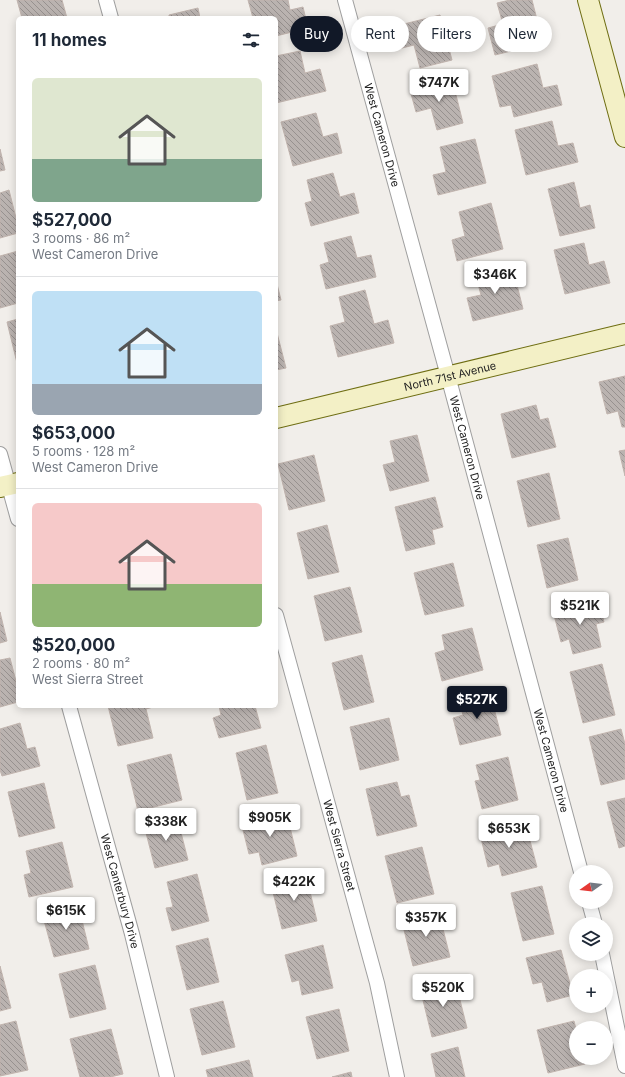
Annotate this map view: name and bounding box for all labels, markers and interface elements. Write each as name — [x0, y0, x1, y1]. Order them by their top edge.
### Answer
chip: Buy — [290, 16, 343, 52]
chip: Rent — [351, 16, 409, 52]
chip: Filters — [417, 16, 486, 52]
chip: New — [494, 16, 552, 52]
icon: filters — [240, 29, 262, 51]
text: 11 homes — [32, 30, 107, 50]
pin: $747K — [411, 69, 467, 103]
text: $747K — [418, 74, 460, 90]
street label: West Cameron Drive — [361, 82, 403, 188]
icon: home — [111, 104, 183, 176]
text: $527,000 — [32, 210, 112, 230]
text: 3 rooms · 86 m² — [32, 230, 130, 246]
text: West Cameron Drive — [32, 246, 158, 262]
pin: $346K — [467, 261, 523, 295]
text: $346K — [473, 266, 517, 282]
icon: home — [111, 317, 183, 389]
street label: North 71st Avenue — [403, 358, 498, 394]
street label: West Cameron Drive — [447, 394, 488, 501]
text: $653,000 — [32, 423, 115, 443]
text: 5 rooms · 128 m² — [32, 443, 135, 459]
text: West Cameron Drive — [32, 459, 158, 475]
icon: home — [111, 529, 183, 601]
pin: $521K — [552, 592, 608, 626]
text: $521K — [560, 597, 600, 613]
text: $520,000 — [32, 635, 115, 655]
text: 2 rooms · 80 m² — [32, 655, 130, 671]
text: West Sierra Street — [32, 671, 143, 687]
pin: $527K — [449, 686, 505, 720]
text: $527K — [456, 691, 498, 707]
street label: West Cameron Drive — [530, 707, 572, 814]
street label: West Sierra Street — [320, 798, 359, 893]
pin: $905K — [242, 804, 298, 838]
pin: $338K — [138, 808, 194, 842]
text: $905K — [248, 809, 292, 825]
text: $338K — [144, 813, 188, 829]
pin: $653K — [481, 815, 537, 849]
text: $653K — [487, 820, 531, 836]
street label: West Canterbury Drive — [98, 832, 142, 950]
north arrow — [569, 865, 613, 909]
map controls — [569, 865, 613, 1065]
pin: $422K — [266, 868, 322, 902]
text: $422K — [272, 873, 316, 889]
pin: $615K — [38, 897, 94, 931]
text: $615K — [46, 902, 86, 918]
pin: $357K — [398, 904, 454, 938]
text: $357K — [405, 909, 447, 925]
button: layers — [569, 917, 613, 961]
button: + — [569, 969, 613, 1013]
pin: $520K — [415, 974, 471, 1008]
text: $520K — [421, 979, 465, 995]
button: − — [569, 1021, 613, 1065]

